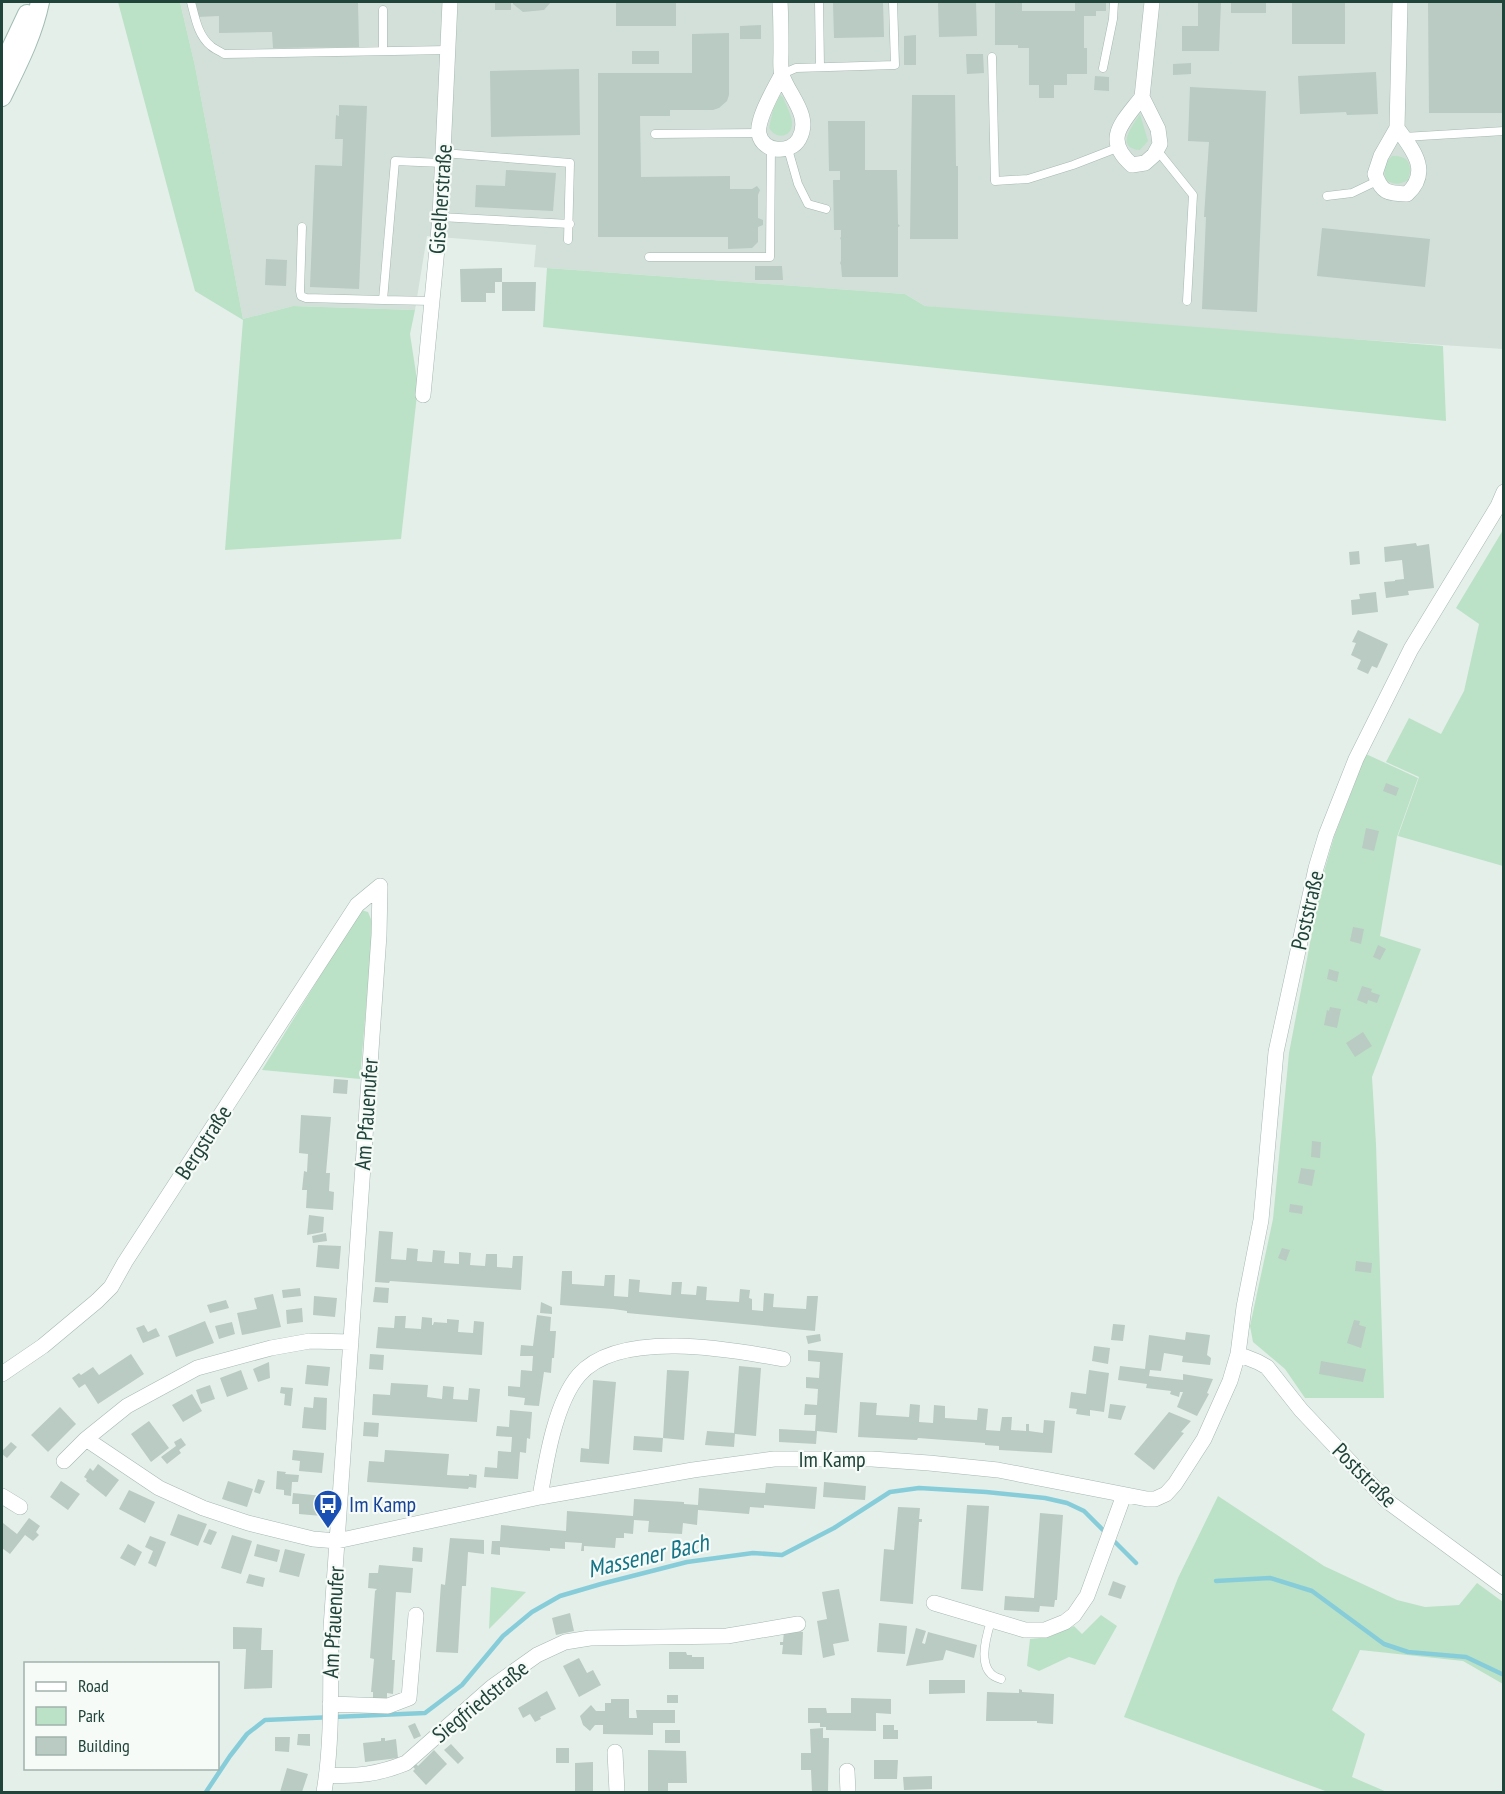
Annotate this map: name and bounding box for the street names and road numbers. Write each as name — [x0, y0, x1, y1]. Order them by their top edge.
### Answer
street label: Giselherstraße — [422, 143, 458, 255]
street label: Poststraße — [1284, 868, 1330, 952]
street label: Am Pfauenufer — [348, 1057, 384, 1171]
street label: Bergstraße — [169, 1100, 237, 1184]
street label: Poststraße — [1327, 1437, 1403, 1513]
street label: Im Kamp — [798, 1445, 866, 1473]
street label: Am Pfauenufer — [316, 1565, 350, 1679]
street label: Siegfriedstraße — [426, 1654, 534, 1748]

